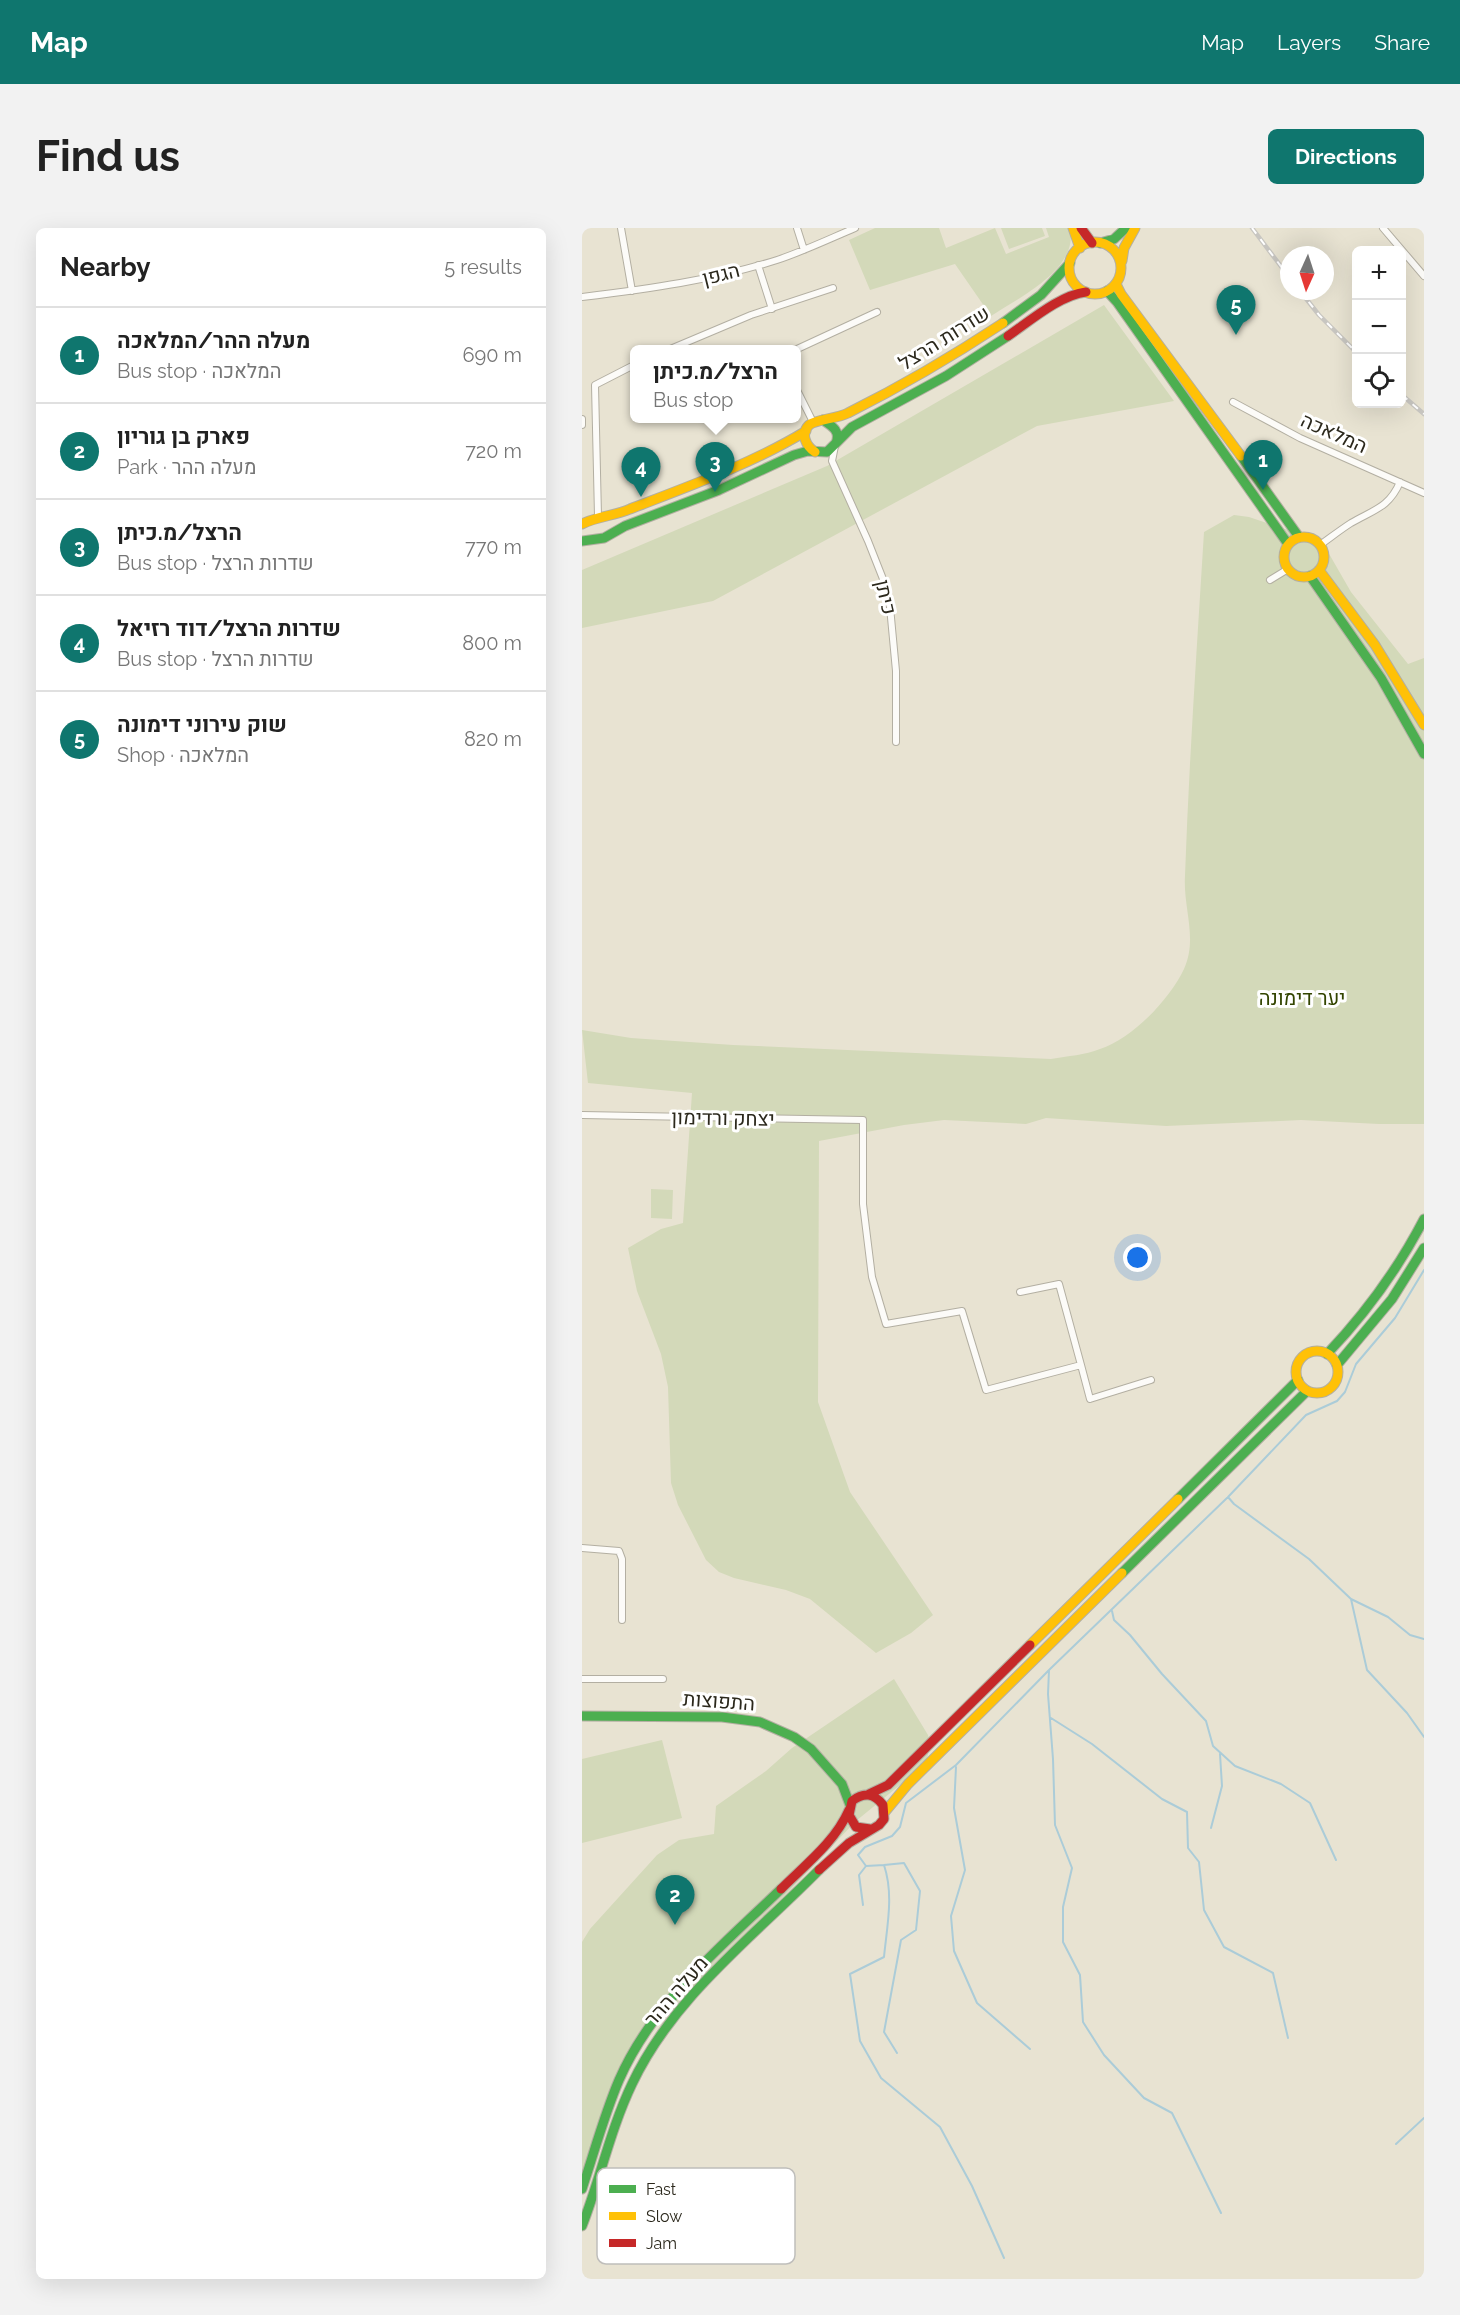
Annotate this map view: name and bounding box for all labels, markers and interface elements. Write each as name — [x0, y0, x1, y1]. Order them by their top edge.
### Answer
text: Map — [30, 26, 88, 59]
text: Map — [1201, 30, 1244, 55]
text: Layers — [1277, 30, 1341, 55]
text: Share — [1374, 30, 1430, 55]
button: Directions — [1268, 129, 1424, 184]
text: Find us — [36, 132, 180, 181]
north arrow — [1280, 246, 1334, 300]
map controls — [1352, 246, 1406, 408]
button: + — [1352, 246, 1406, 300]
text: Nearby — [60, 252, 150, 282]
text: 5 results — [444, 255, 522, 279]
street label: הגפן — [700, 258, 742, 290]
pin: 5 — [1216, 285, 1256, 335]
button: − — [1352, 300, 1406, 354]
street label: שדרות הרצל — [894, 301, 994, 375]
text: מעלה ההר/המלאכה — [117, 327, 310, 353]
text: 1 — [75, 343, 84, 367]
text: 690 m — [463, 343, 522, 367]
popup — [630, 345, 801, 423]
button: locate — [1352, 354, 1406, 408]
text: הרצל/מ.כיתן — [653, 358, 778, 384]
text: Bus stop · המלאכה — [117, 359, 281, 383]
text: Bus stop — [653, 388, 733, 412]
street label: המלאכה — [1297, 408, 1371, 458]
text: פארק בן גוריון — [117, 423, 250, 449]
text: 2 — [74, 439, 85, 463]
text: 720 m — [465, 439, 522, 463]
pin: 1 — [1244, 440, 1282, 490]
pin: 3 — [696, 442, 734, 492]
pin: 4 — [622, 448, 660, 497]
text: Park · מעלה ההר — [117, 455, 257, 479]
text: הרצל/מ.כיתן — [117, 519, 242, 545]
text: 3 — [74, 535, 85, 559]
text: 770 m — [465, 535, 522, 559]
text: Bus stop · שדרות הרצל — [117, 551, 314, 575]
street label: כיתן — [870, 577, 902, 617]
text: שדרות הרצל/דוד רזיאל — [117, 615, 341, 641]
text: 4 — [74, 631, 85, 655]
text: 800 m — [462, 631, 522, 655]
text: Bus stop · שדרות הרצל — [117, 647, 314, 671]
text: שוק עירוני דימונה — [117, 711, 287, 737]
text: 5 — [74, 727, 85, 751]
text: 820 m — [464, 727, 522, 751]
text: Shop · המלאכה — [117, 743, 249, 767]
park label: יער דימונה — [1259, 986, 1345, 1010]
street label: יצחק ורדימון — [671, 1105, 775, 1131]
your location — [1123, 1243, 1152, 1272]
street label: התפוצות — [682, 1687, 756, 1715]
pin: 2 — [656, 1876, 694, 1925]
street label: מעלה ההר — [639, 1951, 713, 2031]
legend — [597, 2168, 795, 2264]
text: Fast — [646, 2180, 677, 2199]
text: Slow — [646, 2207, 682, 2226]
text: Jam — [646, 2234, 677, 2253]

